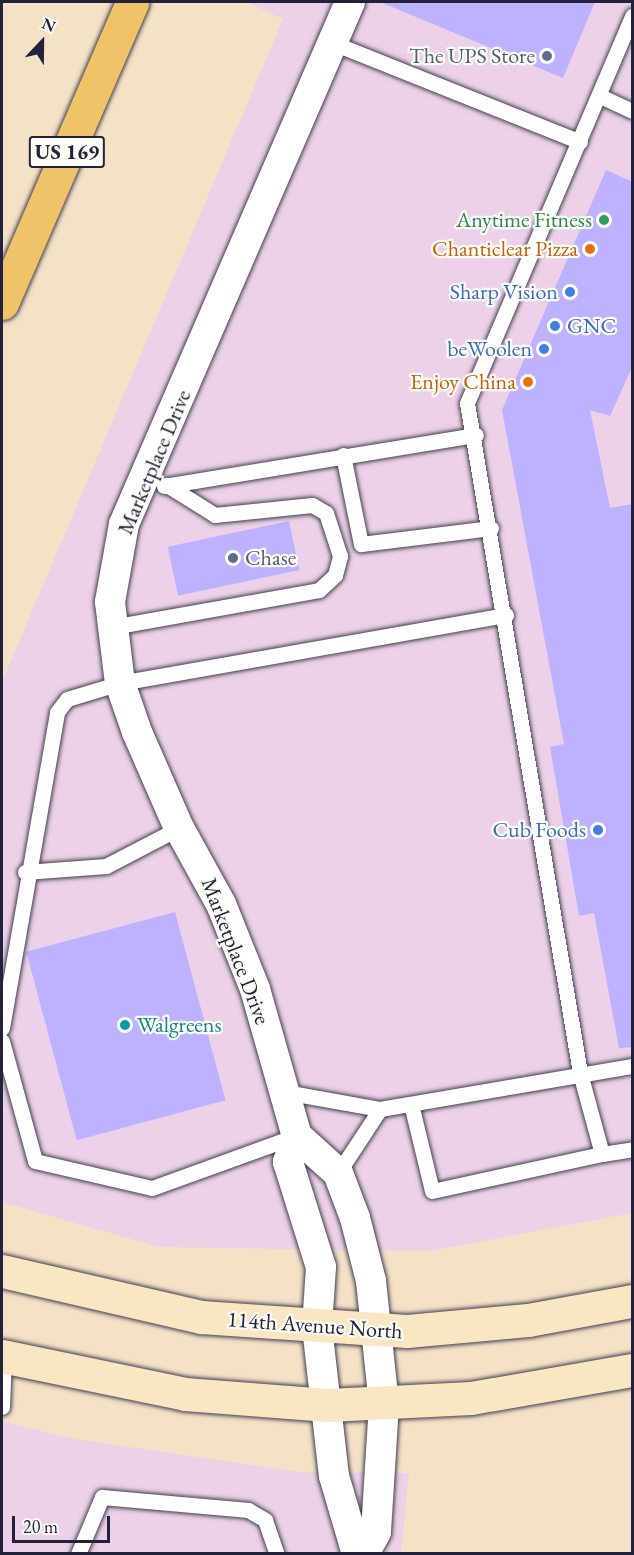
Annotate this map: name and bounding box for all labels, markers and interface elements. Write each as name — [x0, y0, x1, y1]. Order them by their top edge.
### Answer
north arrow — [12, 12, 72, 72]
text: N — [39, 13, 59, 37]
place label: The UPS Store — [409, 43, 535, 69]
marker: The UPS Store — [540, 49, 554, 63]
road number: US 169 — [28, 134, 106, 170]
place label: Anytime Fitness — [456, 207, 592, 233]
marker: Anytime Fitness — [597, 213, 611, 227]
place label: Chanticlear Pizza — [432, 236, 578, 262]
marker: Chanticlear Pizza — [583, 242, 597, 256]
place label: Sharp Vision — [450, 279, 558, 305]
marker: Sharp Vision — [563, 285, 577, 299]
place label: GNC — [567, 313, 616, 339]
marker: GNC — [548, 319, 562, 333]
place label: beWoolen — [447, 336, 532, 362]
marker: beWoolen — [537, 342, 551, 356]
place label: Enjoy China — [410, 369, 516, 395]
marker: Enjoy China — [521, 375, 535, 389]
street label: Marketplace Drive — [112, 386, 196, 538]
place label: Chase — [245, 545, 296, 571]
marker: Chase — [226, 551, 240, 565]
place label: Cub Foods — [492, 817, 586, 843]
marker: Cub Foods — [591, 823, 605, 837]
street label: Marketplace Drive — [196, 874, 276, 1028]
place label: Walgreens — [137, 1012, 222, 1038]
marker: Walgreens — [118, 1018, 132, 1032]
street label: 114th Avenue North — [226, 1306, 404, 1344]
scale bar — [15, 1504, 112, 1542]
text: 20 m — [23, 1515, 58, 1538]

